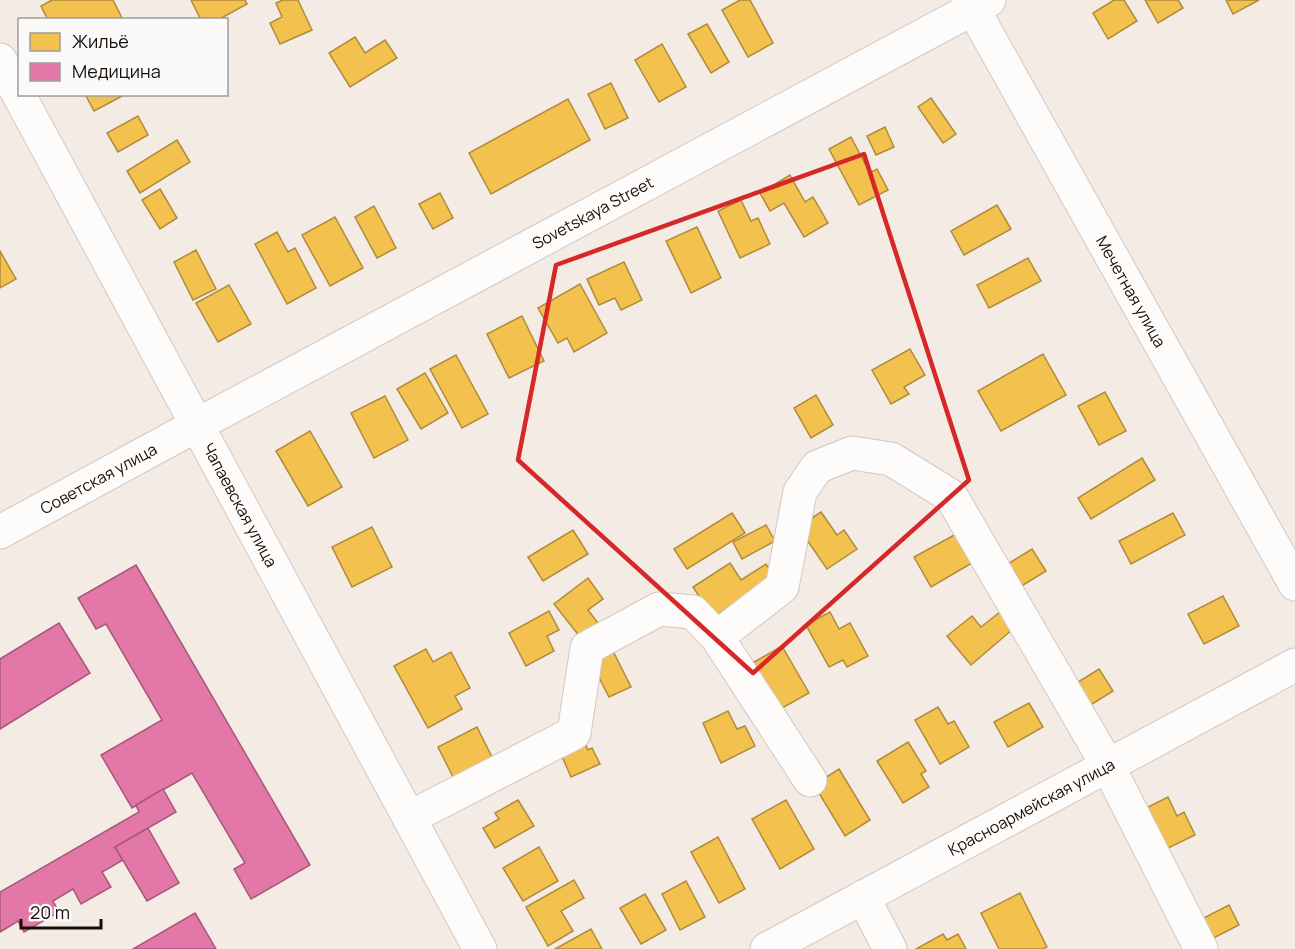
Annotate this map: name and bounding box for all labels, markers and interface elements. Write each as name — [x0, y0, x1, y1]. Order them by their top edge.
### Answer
legend — [18, 18, 228, 96]
text: Жильё — [72, 29, 129, 53]
text: Медицина — [72, 59, 161, 83]
street label: Sovetskaya Street — [528, 171, 657, 254]
street label: Мечетная улица — [1091, 232, 1171, 351]
street label: Советская улица — [36, 438, 161, 519]
street label: Чапаевская улица — [198, 439, 283, 571]
street label: Красноармейская улица — [944, 753, 1119, 861]
scale bar — [21, 892, 100, 930]
text: 20 m — [30, 900, 70, 924]

